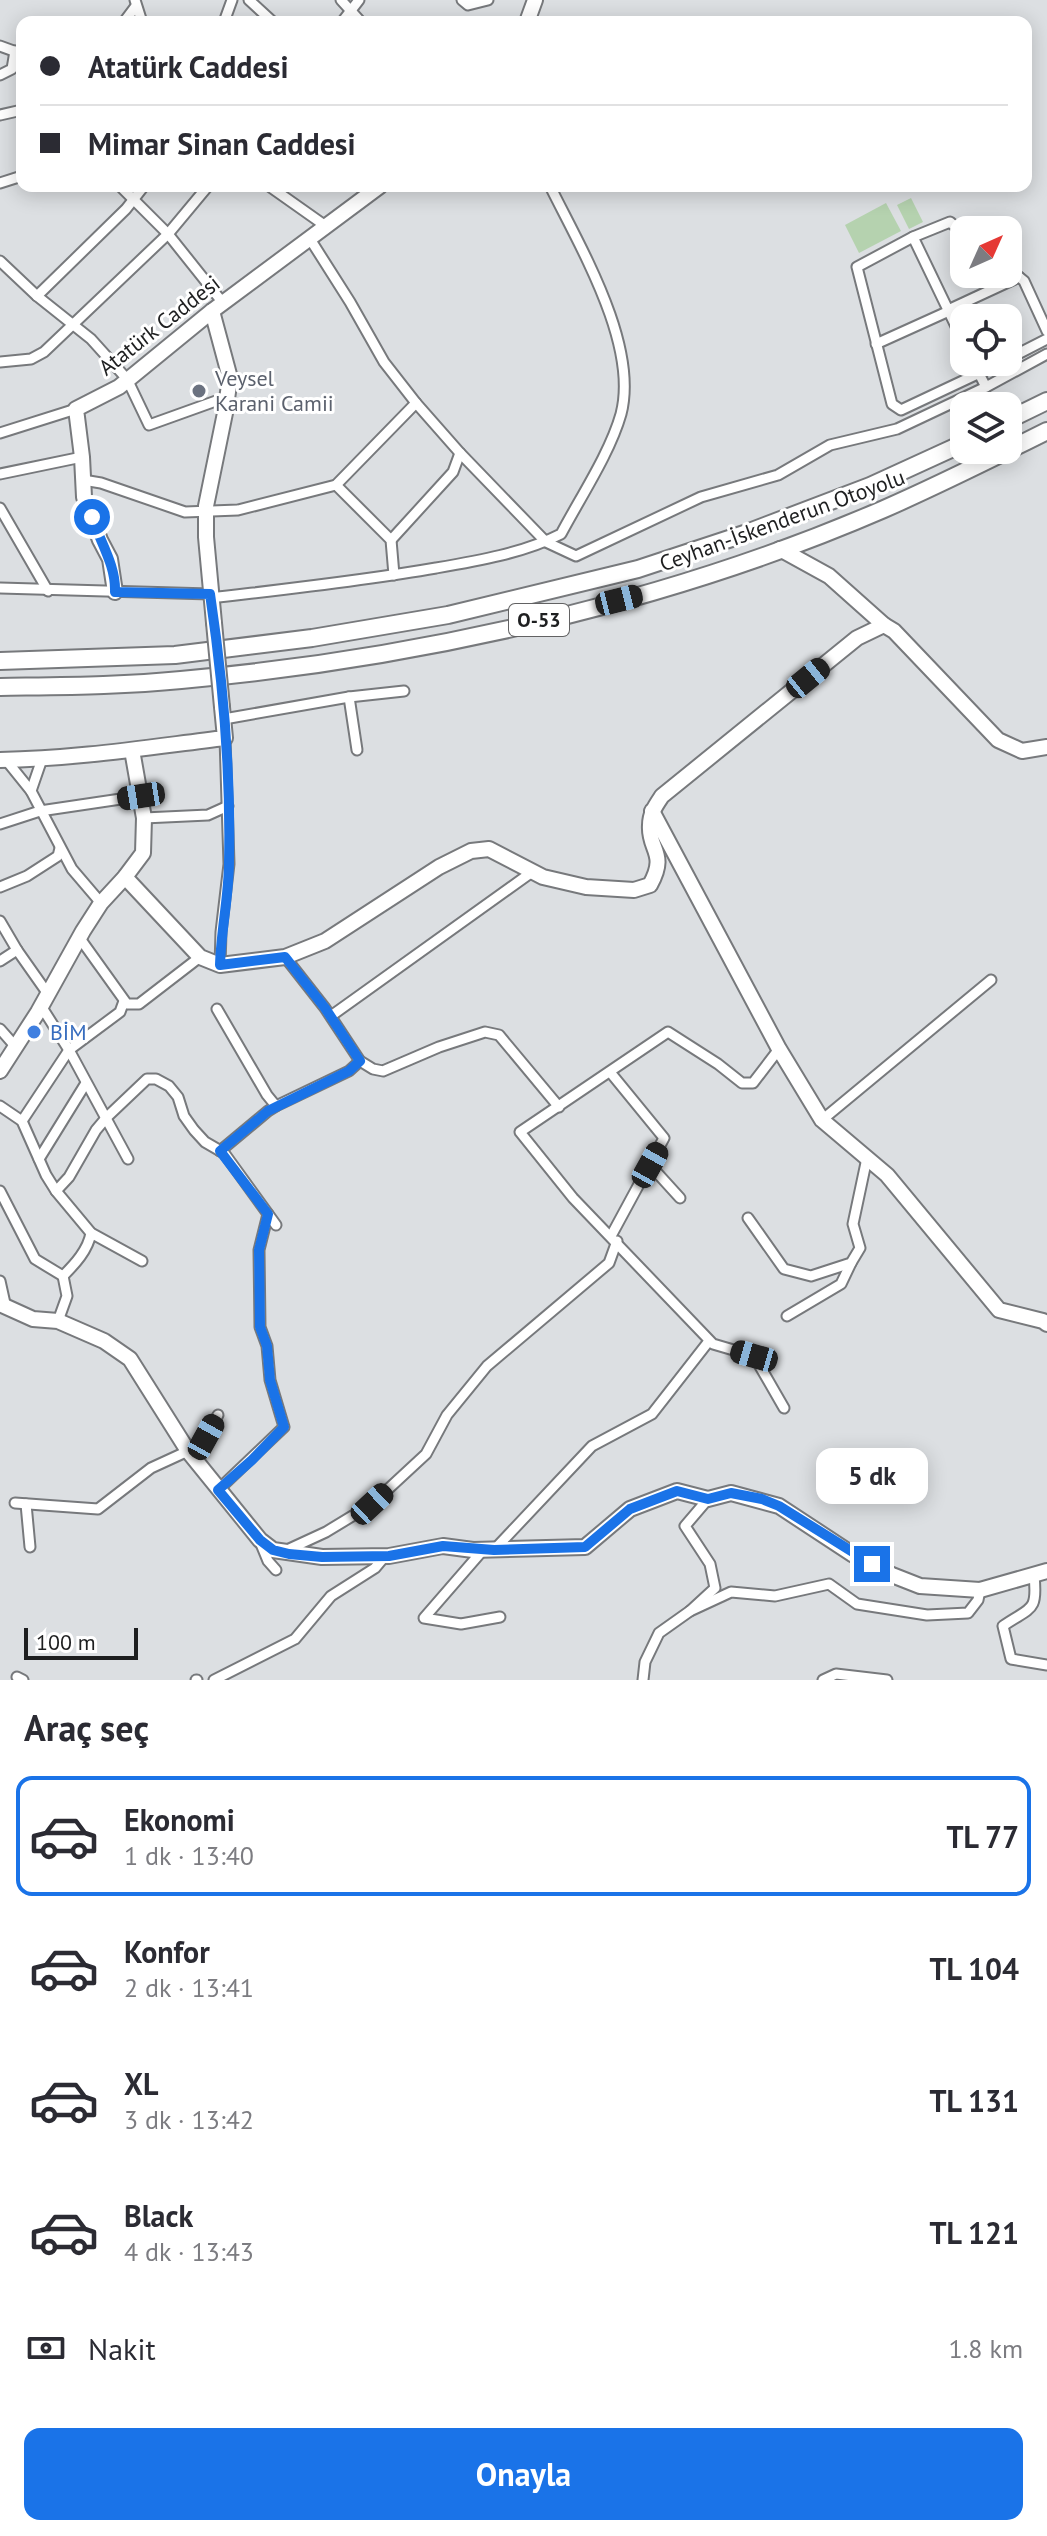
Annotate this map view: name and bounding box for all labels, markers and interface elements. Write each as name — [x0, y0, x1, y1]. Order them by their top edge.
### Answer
text: Atatürk Caddesi — [88, 47, 289, 86]
text: Mimar Sinan Caddesi — [88, 124, 356, 163]
north arrow — [950, 216, 1022, 288]
map controls — [950, 216, 1022, 464]
street label: Atatürk Caddesi — [93, 269, 225, 381]
button: locate — [950, 304, 1022, 376]
place label: Veysel Karani Camii — [214, 364, 334, 417]
marker: Veysel Karani Camii — [190, 382, 208, 400]
button: layers — [950, 392, 1022, 464]
street label: Ceyhan-İskenderun Otoyolu — [656, 463, 908, 577]
route start — [74, 499, 110, 535]
car — [593, 583, 645, 617]
road number: O-53 — [509, 604, 569, 636]
car — [782, 654, 834, 702]
car — [115, 780, 167, 812]
place label: BİM — [50, 1018, 87, 1046]
marker: BİM — [25, 1023, 43, 1041]
car — [628, 1138, 672, 1192]
car — [728, 1338, 780, 1374]
car — [184, 1410, 228, 1464]
callout: 5 dk — [816, 1448, 928, 1504]
text: 5 dk — [848, 1459, 896, 1492]
car — [346, 1479, 398, 1529]
route end — [854, 1546, 890, 1582]
scale bar — [24, 1624, 138, 1660]
text: 100 m — [36, 1628, 96, 1656]
text: Araç seç — [24, 1704, 149, 1751]
icon: car — [28, 1800, 100, 1872]
text: Ekonomi — [124, 1800, 235, 1839]
text: TL 77 — [946, 1817, 1019, 1856]
text: 1 dk · 13:40 — [124, 1839, 254, 1872]
icon: car — [28, 1932, 100, 2004]
text: Konfor — [124, 1932, 210, 1971]
text: TL 104 — [929, 1949, 1019, 1988]
text: 2 dk · 13:41 — [124, 1971, 254, 2004]
icon: car — [28, 2064, 100, 2136]
text: XL — [124, 2064, 158, 2103]
text: TL 131 — [929, 2081, 1019, 2120]
text: 3 dk · 13:42 — [124, 2103, 254, 2136]
icon: car — [28, 2196, 100, 2268]
text: Black — [124, 2196, 193, 2235]
text: TL 121 — [929, 2213, 1019, 2252]
text: 4 dk · 13:43 — [124, 2235, 254, 2268]
icon: cash — [24, 2326, 68, 2370]
text: Nakit — [88, 2329, 156, 2368]
text: 1.8 km — [949, 2332, 1023, 2365]
button: Onayla — [24, 2428, 1023, 2520]

